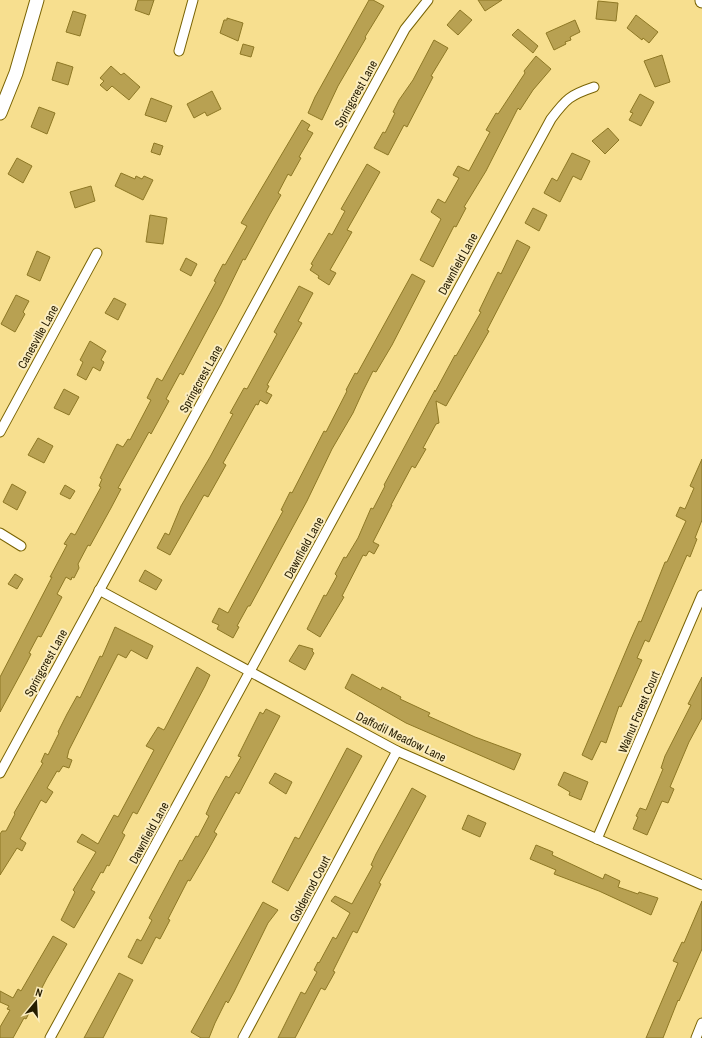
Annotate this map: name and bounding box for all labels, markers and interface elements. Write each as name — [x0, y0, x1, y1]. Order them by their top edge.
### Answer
street label: Springcrest Lane — [331, 57, 381, 131]
street label: Dawnfield Lane — [434, 230, 482, 298]
street label: Canesville Lane — [14, 302, 62, 372]
street label: Springcrest Lane — [176, 342, 226, 416]
street label: Dawnfield Lane — [280, 514, 328, 582]
street label: Springcrest Lane — [21, 626, 71, 700]
street label: Walnut Forest Court — [615, 669, 664, 755]
street label: Daffodil Meadow Lane — [353, 708, 449, 766]
street label: Dawnfield Lane — [125, 799, 173, 867]
street label: Goldenrod Court — [286, 853, 334, 925]
north arrow — [16, 982, 56, 1022]
text: N — [34, 985, 44, 1000]

